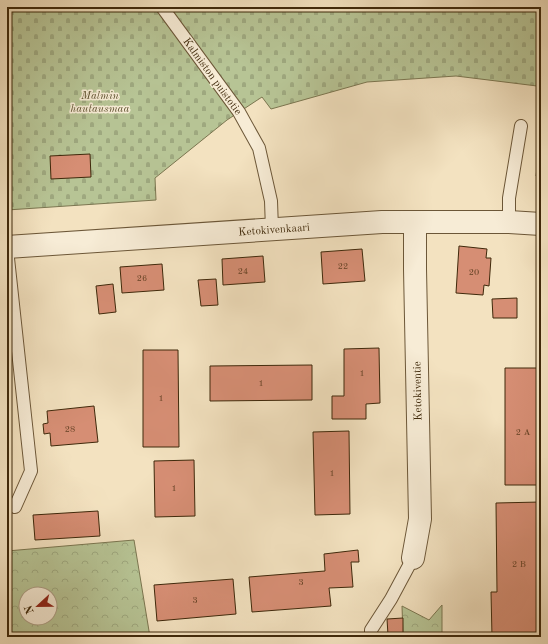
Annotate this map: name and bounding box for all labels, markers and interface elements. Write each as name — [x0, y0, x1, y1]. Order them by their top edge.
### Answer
street label: Kalmiston puistotie — [180, 36, 243, 117]
park label: Malmin hautausmaa — [71, 91, 130, 115]
street label: Ketokivenkaari — [238, 223, 310, 238]
house number: 22 — [338, 262, 348, 271]
house number: 24 — [238, 267, 248, 276]
house number: 20 — [469, 268, 479, 277]
house number: 26 — [137, 274, 147, 283]
street label: Ketokiventie — [412, 361, 425, 421]
house number: 1 — [359, 369, 365, 378]
house number: 1 — [258, 379, 264, 388]
house number: 1 — [158, 394, 164, 403]
house number: 28 — [65, 425, 75, 434]
house number: 2 A — [516, 428, 530, 437]
house number: 1 — [329, 469, 335, 478]
house number: 1 — [171, 484, 177, 493]
house number: 2 B — [512, 560, 526, 569]
house number: 3 — [298, 578, 304, 587]
north arrow — [18, 586, 58, 626]
house number: 3 — [192, 596, 198, 605]
text: N — [23, 603, 37, 615]

